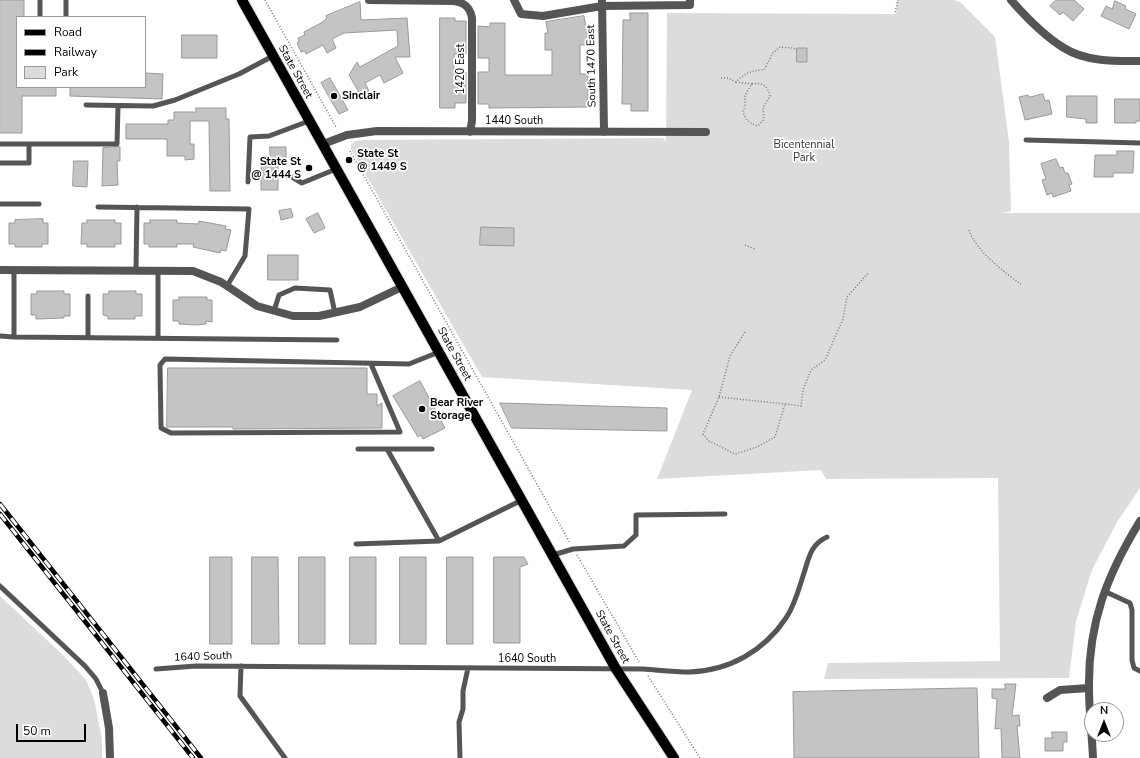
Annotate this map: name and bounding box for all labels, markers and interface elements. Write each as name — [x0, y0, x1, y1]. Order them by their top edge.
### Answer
legend — [16, 16, 146, 88]
text: Road — [54, 24, 82, 40]
street label: South 1470 East — [585, 25, 599, 107]
street label: State Street — [275, 43, 315, 101]
text: Railway — [54, 44, 97, 60]
street label: 1420 East — [454, 44, 468, 94]
text: Park — [54, 64, 78, 80]
place label: Sinclair — [342, 89, 380, 103]
marker: Sinclair — [329, 91, 339, 101]
street label: 1440 South — [485, 114, 543, 128]
park label: Bicentennial Park — [774, 138, 834, 164]
place label: State St @ 1449 S — [357, 147, 407, 173]
place label: State St @ 1444 S — [251, 155, 301, 181]
marker: State St @ 1449 S — [344, 155, 354, 165]
marker: State St @ 1444 S — [304, 163, 314, 173]
street label: State Street — [434, 325, 474, 383]
place label: Bear River Storage — [430, 396, 483, 422]
marker: Bear River Storage — [417, 404, 427, 414]
street label: State Street — [592, 608, 632, 666]
street label: 1640 South — [174, 649, 232, 665]
street label: 1640 South — [498, 652, 556, 666]
north arrow — [1084, 702, 1124, 742]
text: N — [1100, 703, 1108, 718]
scale bar — [18, 716, 88, 742]
text: 50 m — [23, 723, 51, 739]

